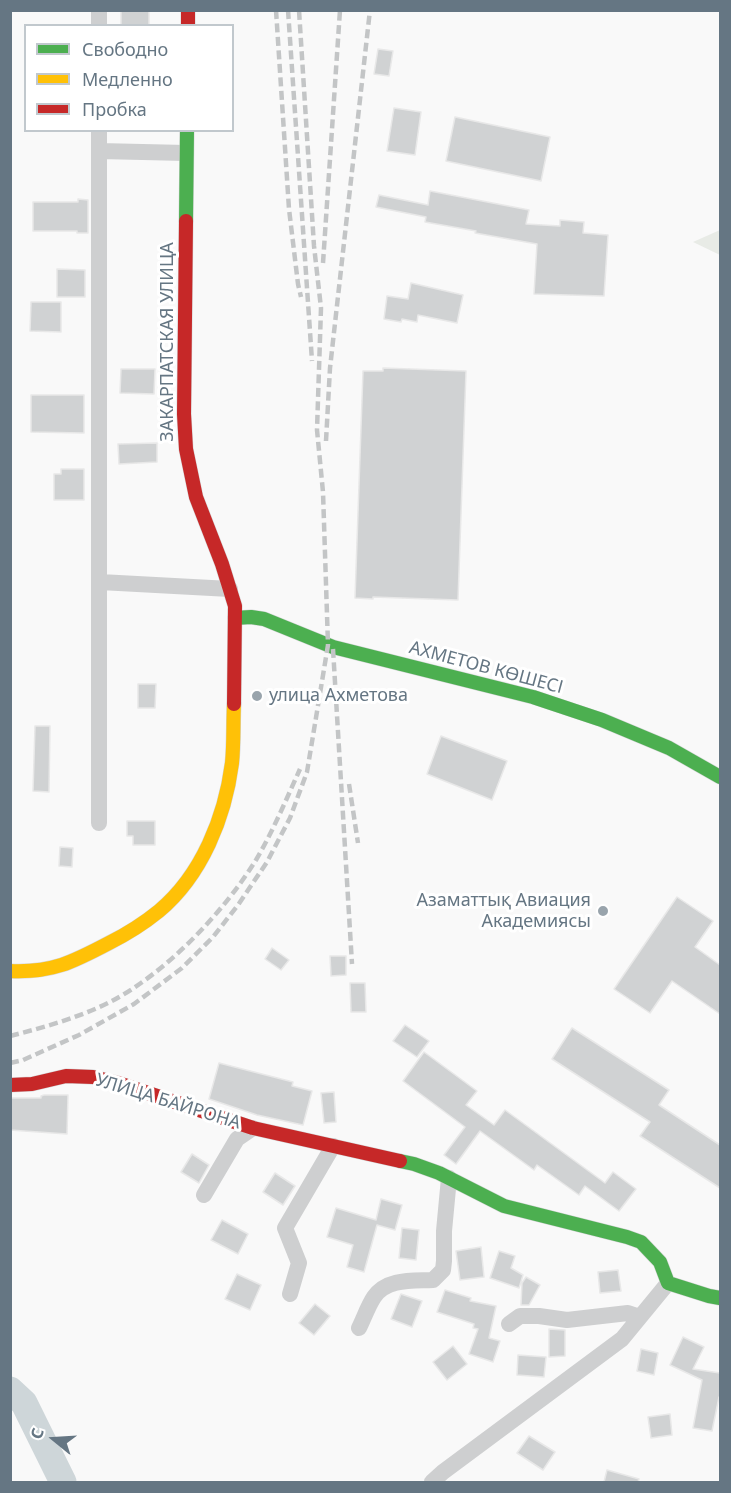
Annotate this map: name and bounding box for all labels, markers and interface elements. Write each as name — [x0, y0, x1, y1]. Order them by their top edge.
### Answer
legend — [24, 24, 234, 132]
text: Свободно — [82, 37, 168, 61]
text: Медленно — [82, 67, 173, 91]
text: Пробка — [82, 97, 147, 121]
street label: ЗАКАРПАТСКАЯ УЛИЦА — [157, 242, 179, 442]
street label: АХМЕТОВ КӨШЕСІ — [407, 637, 565, 699]
place label: улица Ахметова — [269, 685, 408, 707]
marker: улица Ахметова — [250, 689, 264, 703]
place label: Азаматтық Авиация Академиясы — [417, 890, 591, 932]
marker: Азаматтық Авиация Академиясы — [596, 904, 610, 918]
street label: УЛИЦА БАЙРОНА — [93, 1070, 243, 1134]
north arrow — [24, 1409, 84, 1469]
text: С — [25, 1425, 49, 1442]

